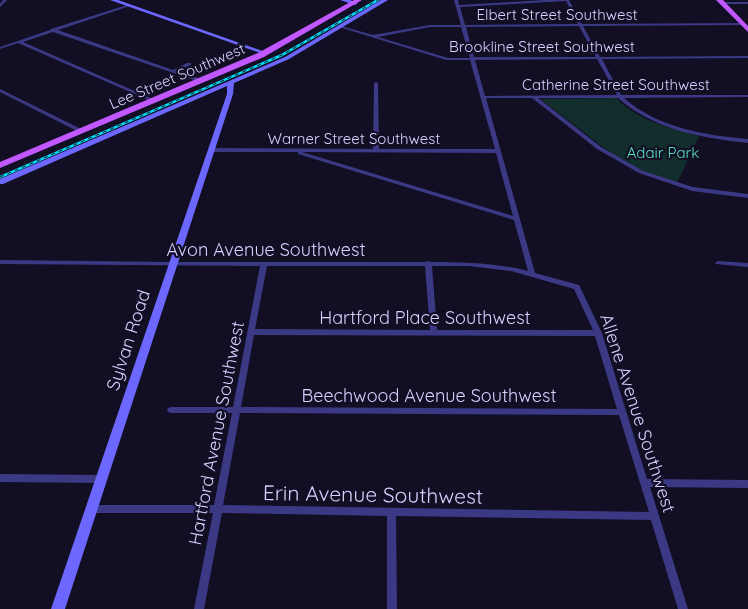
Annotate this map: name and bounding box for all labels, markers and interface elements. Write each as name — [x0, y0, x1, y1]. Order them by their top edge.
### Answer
street label: Elbert Street Southwest — [476, 5, 638, 24]
street label: Brookline Street Southwest — [449, 37, 635, 56]
street label: Lee Street Southwest — [106, 39, 248, 113]
street label: Catherine Street Southwest — [522, 75, 710, 94]
street label: Warner Street Southwest — [268, 129, 440, 148]
park label: Adair Park — [627, 143, 699, 162]
street label: Avon Avenue Southwest — [166, 238, 366, 261]
street label: Sylvan Road — [101, 287, 155, 393]
street label: Hartford Place Southwest — [319, 306, 531, 329]
street label: Allene Avenue Southwest — [595, 311, 681, 515]
street label: Hartford Avenue Southwest — [183, 319, 249, 547]
street label: Beechwood Avenue Southwest — [302, 384, 556, 407]
street label: Erin Avenue Southwest — [263, 479, 483, 509]

